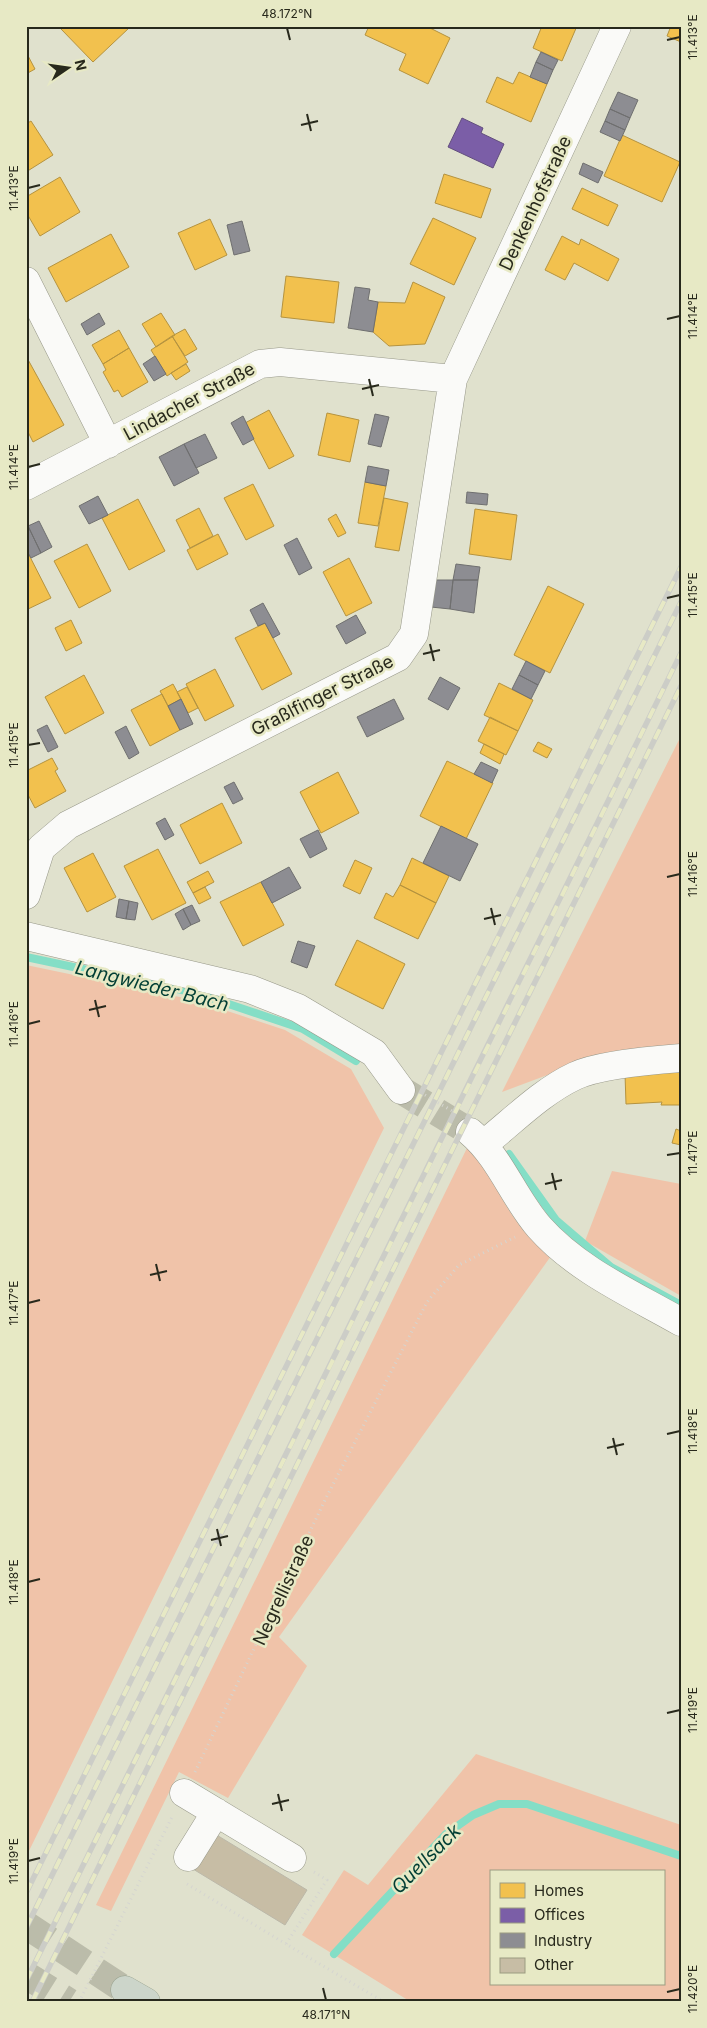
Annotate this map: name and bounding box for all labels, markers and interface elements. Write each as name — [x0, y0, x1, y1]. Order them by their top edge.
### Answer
text: 48.172°N — [262, 6, 312, 21]
text: 11.413°E — [685, 14, 700, 60]
north arrow — [42, 42, 92, 92]
text: N — [72, 58, 91, 72]
street label: Denkenhofstraße — [495, 132, 575, 274]
text: 11.413°E — [6, 165, 21, 211]
text: 11.414°E — [685, 293, 700, 339]
street label: Lindacher Straße — [120, 358, 258, 444]
text: 11.414°E — [6, 444, 21, 490]
text: 11.415°E — [685, 572, 700, 618]
street label: Graßlfinger Straße — [247, 650, 397, 740]
text: 11.415°E — [6, 722, 21, 768]
text: 11.416°E — [685, 851, 700, 897]
water label: Langwieder Bach — [73, 956, 231, 1016]
text: 11.416°E — [6, 1001, 21, 1047]
text: 11.417°E — [685, 1130, 700, 1176]
text: 11.417°E — [6, 1280, 21, 1326]
text: 11.418°E — [685, 1408, 700, 1454]
street label: Negrellistraße — [248, 1532, 318, 1648]
text: 11.418°E — [6, 1559, 21, 1605]
text: 11.419°E — [685, 1687, 700, 1733]
water label: Quellsack — [386, 1819, 466, 1899]
text: 11.419°E — [6, 1838, 21, 1884]
legend — [490, 1870, 664, 1986]
text: Homes — [534, 1881, 584, 1900]
text: Offices — [534, 1905, 585, 1924]
text: Industry — [534, 1931, 593, 1950]
text: Other — [534, 1955, 574, 1974]
text: 11.420°E — [685, 1965, 700, 2013]
text: 48.171°N — [302, 2007, 350, 2022]

